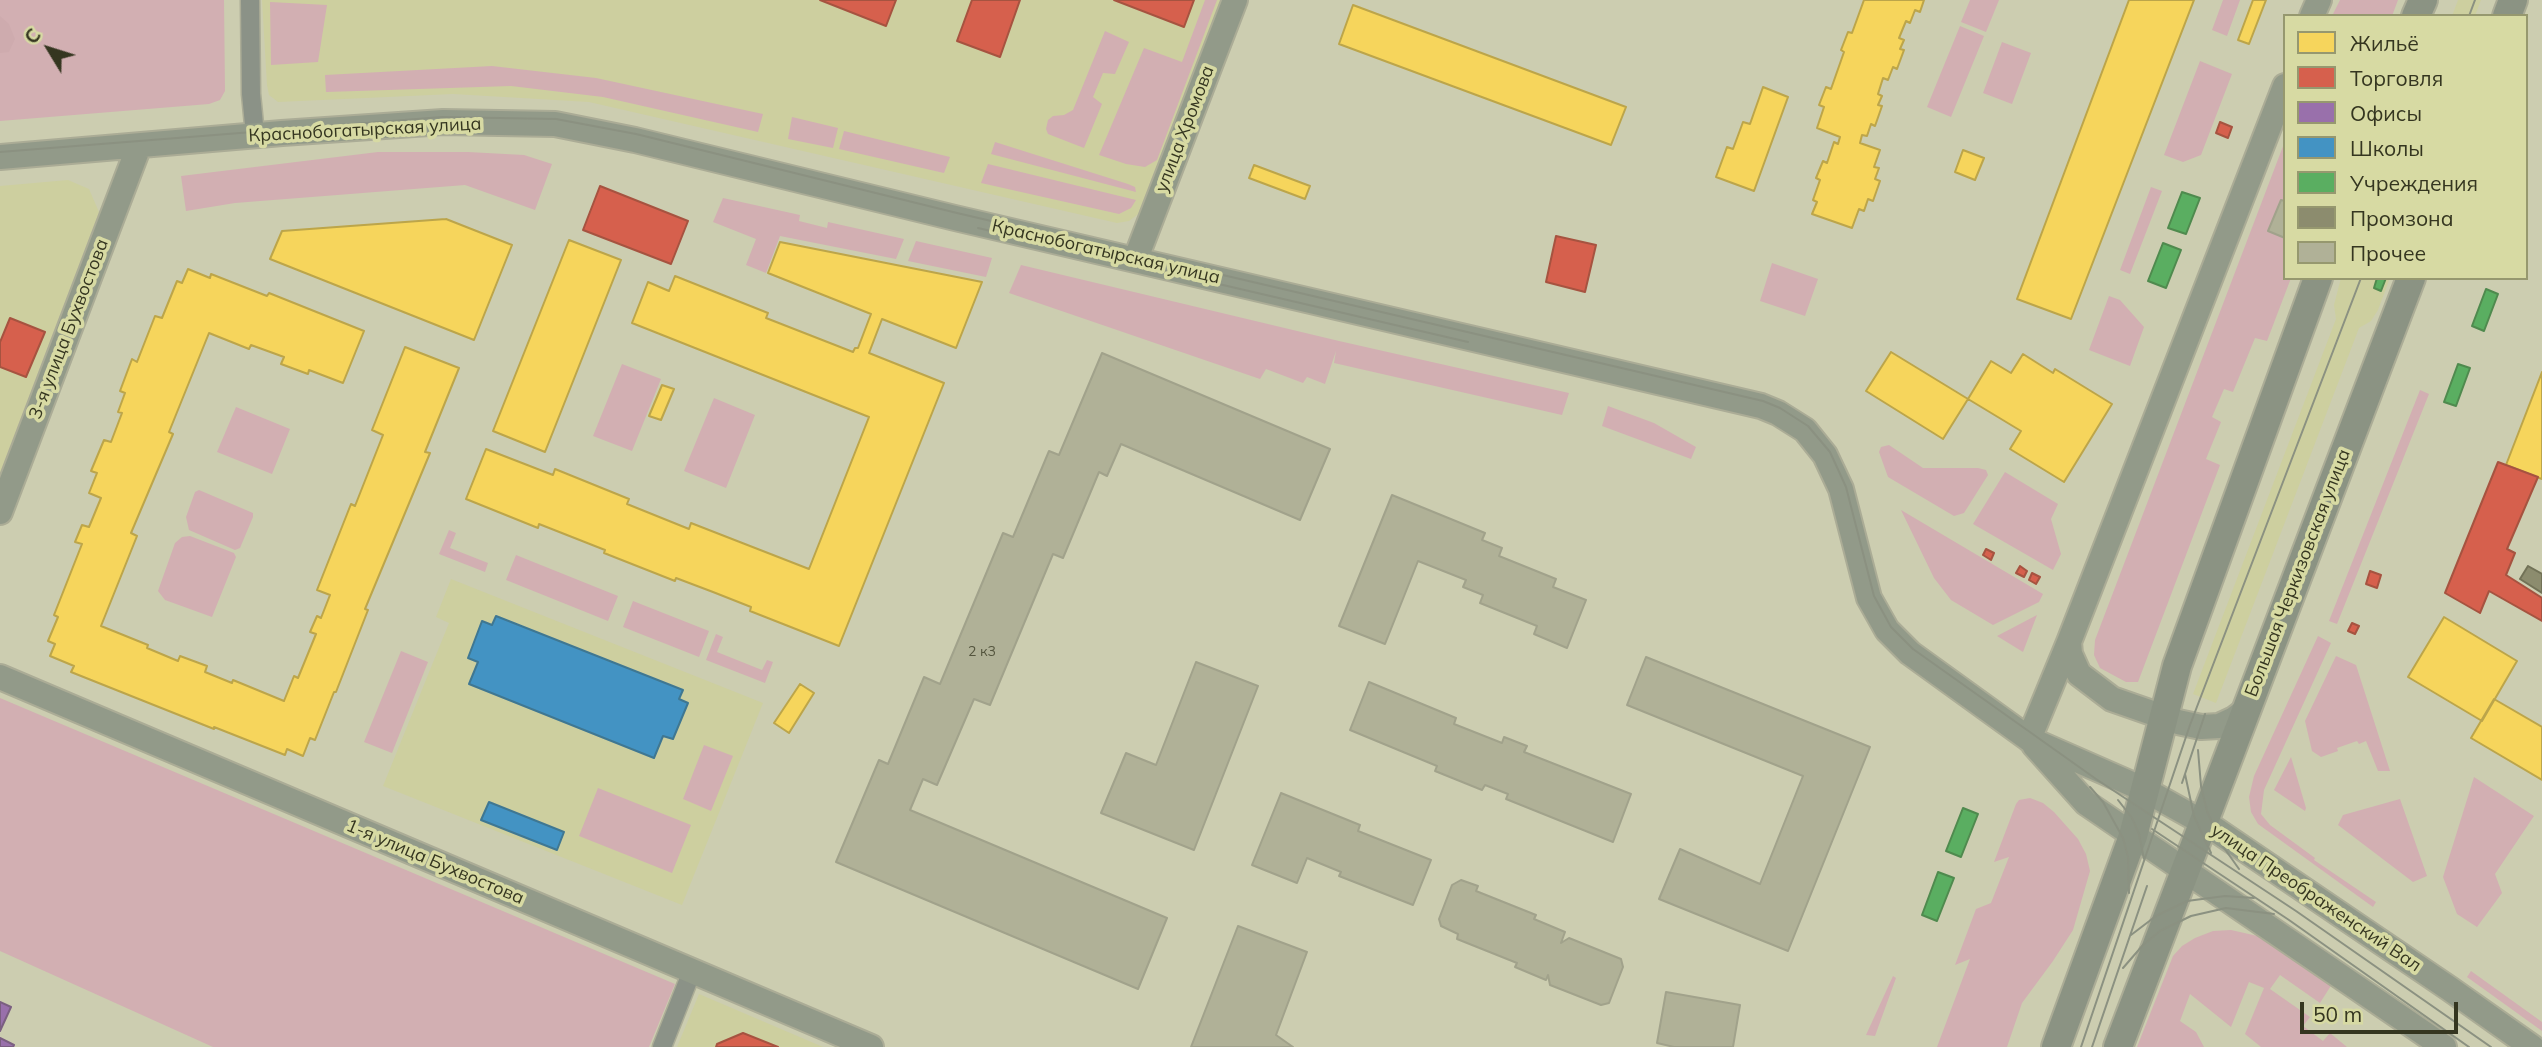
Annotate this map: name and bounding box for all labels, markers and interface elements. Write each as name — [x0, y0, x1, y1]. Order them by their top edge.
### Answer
north arrow — [14, 14, 84, 84]
legend — [2283, 14, 2528, 280]
text: С — [19, 24, 46, 49]
text: Жильё — [2350, 30, 2419, 56]
street label: улица Хромова — [1151, 63, 1219, 195]
text: Торговля — [2350, 65, 2443, 91]
text: Офисы — [2350, 100, 2422, 126]
street label: Краснобогатырская улица — [248, 113, 482, 147]
text: Школы — [2350, 135, 2424, 161]
text: Учреждения — [2350, 170, 2478, 196]
text: Промзона — [2350, 205, 2453, 231]
street label: Краснобогатырская улица — [990, 215, 1222, 289]
street label: 3-я улица Бухвостова — [25, 236, 113, 422]
text: Прочее — [2350, 240, 2426, 266]
street label: Большая Черкизовская улица — [2241, 446, 2355, 700]
house number: 2 к3 — [968, 644, 996, 660]
street label: 1-я улица Бухвостова — [343, 815, 527, 909]
street label: улица Преображенский Вал — [2207, 820, 2425, 976]
scale bar — [2304, 988, 2462, 1032]
text: 50 m — [2313, 1001, 2362, 1027]

